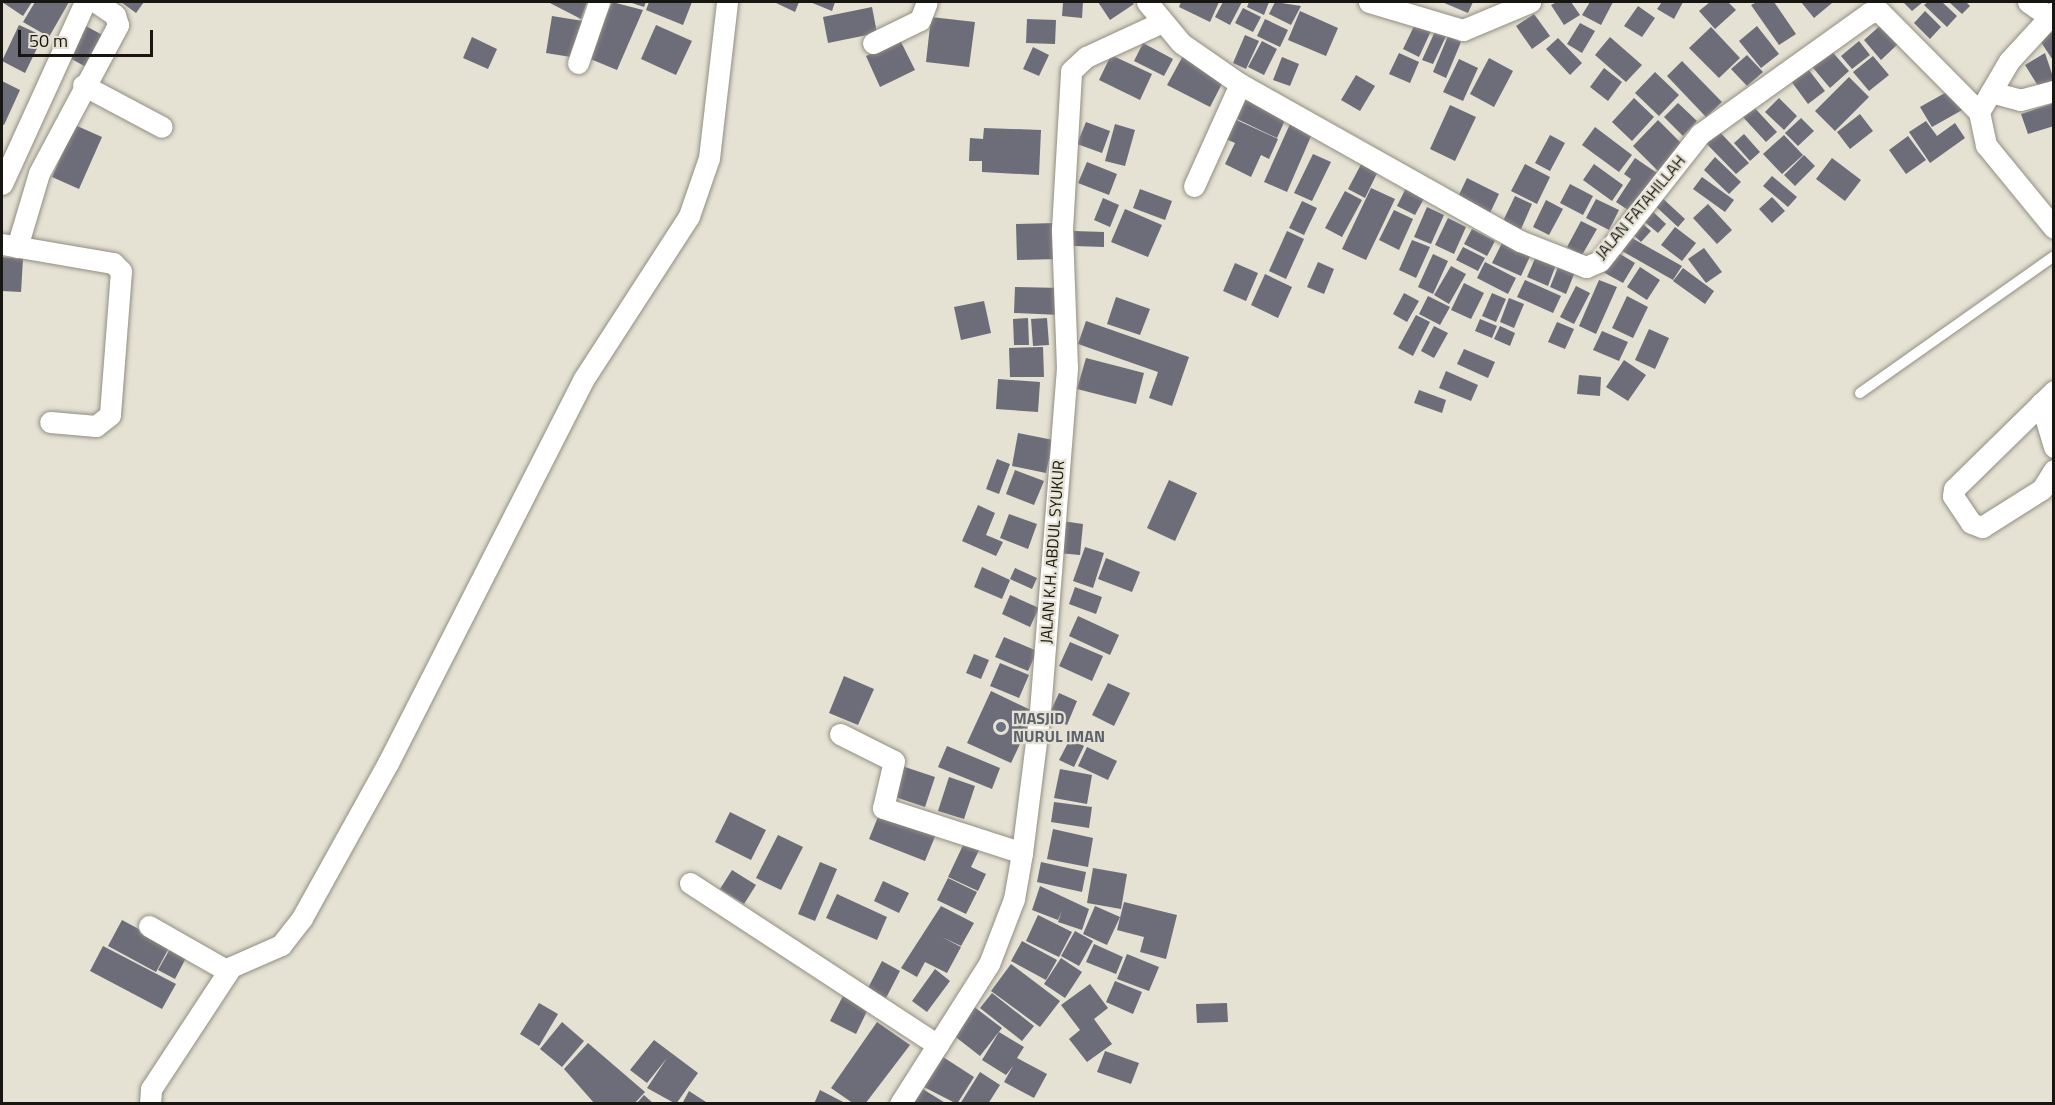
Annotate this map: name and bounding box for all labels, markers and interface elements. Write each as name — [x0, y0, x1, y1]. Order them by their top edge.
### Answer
scale bar — [21, 18, 156, 56]
text: 50 m — [29, 27, 68, 54]
street label: JALAN FATAHILLAH — [1591, 151, 1689, 263]
street label: JALAN K.H. ABDUL SYUKUR — [1036, 460, 1068, 644]
place label: MASJID NURUL IMAN — [1013, 708, 1105, 746]
marker: MASJID NURUL IMAN — [994, 720, 1008, 734]

